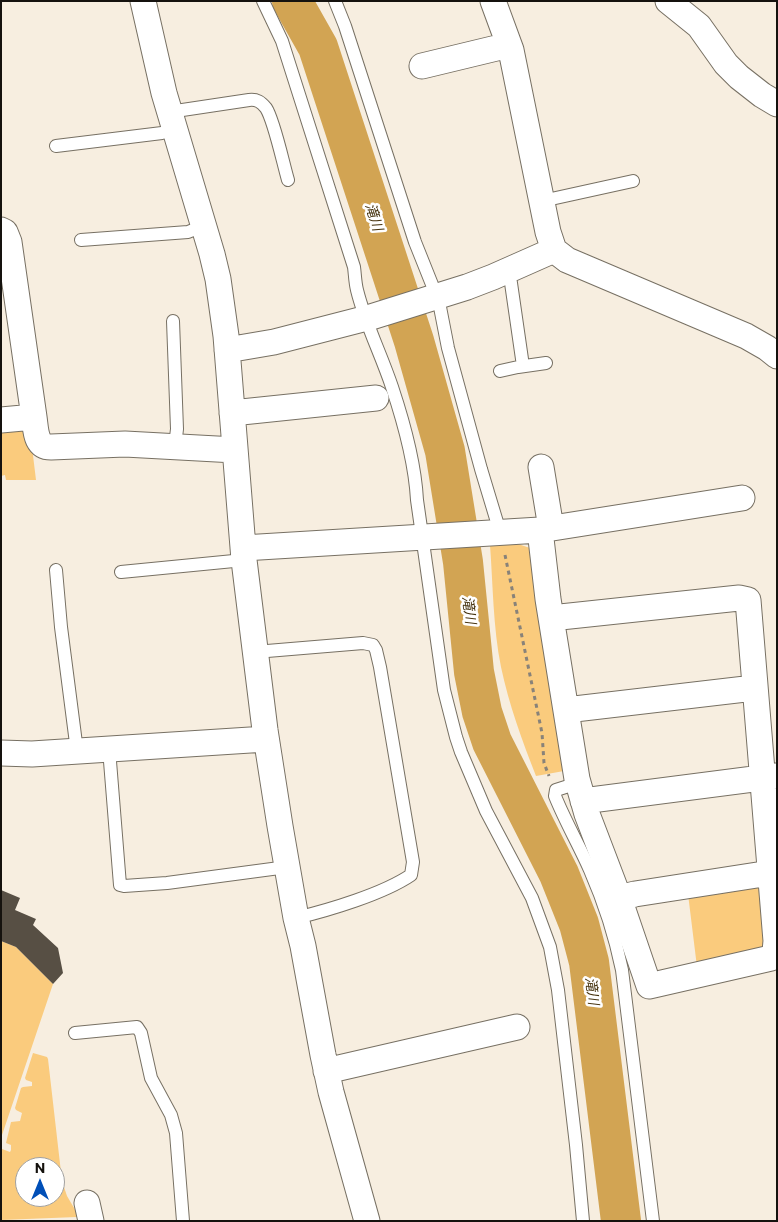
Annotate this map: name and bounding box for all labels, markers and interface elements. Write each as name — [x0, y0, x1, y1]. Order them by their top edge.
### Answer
water label: 滝川 — [362, 201, 386, 233]
water label: 滝川 — [459, 595, 479, 625]
water label: 滝川 — [582, 976, 602, 1006]
north arrow — [15, 1157, 65, 1207]
text: N — [35, 1159, 45, 1176]

